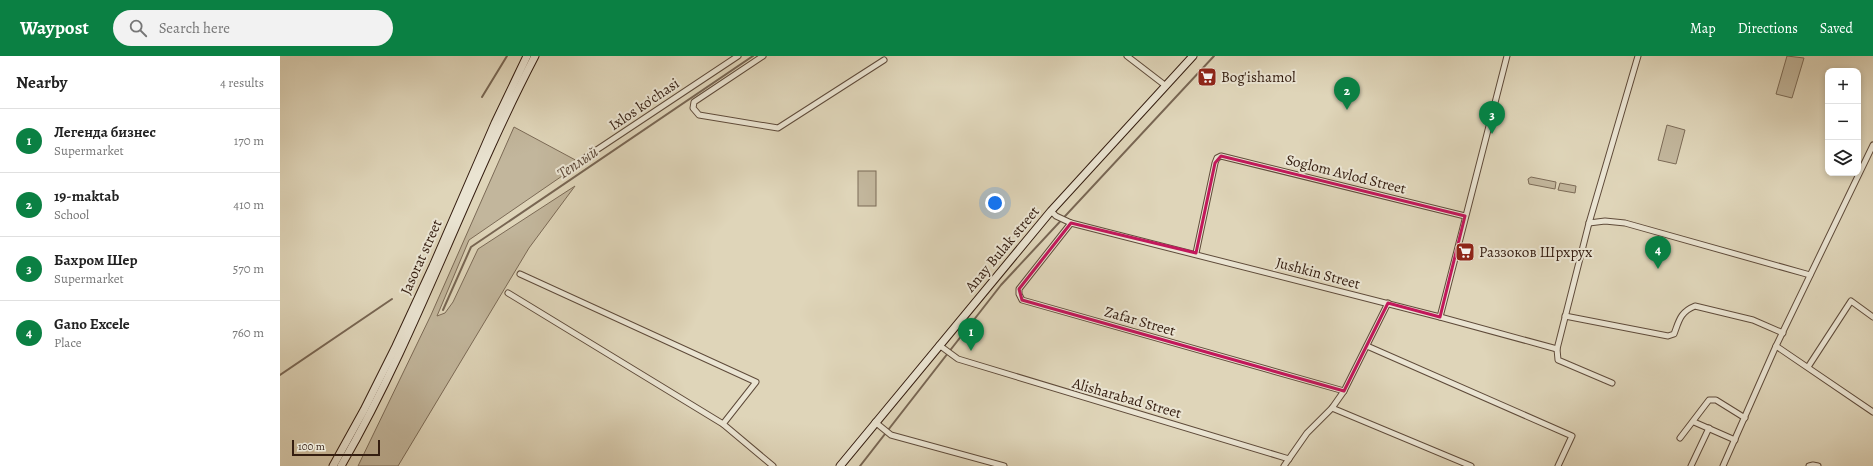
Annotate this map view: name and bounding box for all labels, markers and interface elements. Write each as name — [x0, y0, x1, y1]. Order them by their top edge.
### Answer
search box — [113, 10, 393, 46]
text: Waypost — [20, 15, 89, 41]
icon: search — [127, 17, 149, 39]
text: Search here — [159, 18, 230, 38]
text: Map — [1690, 19, 1716, 38]
text: Directions — [1738, 19, 1798, 38]
text: Saved — [1820, 19, 1853, 38]
supermarket icon: Bog'ishamol — [1196, 66, 1218, 88]
place label: Bog'ishamol — [1221, 67, 1296, 87]
map controls — [1825, 68, 1861, 176]
button: + — [1825, 68, 1861, 104]
text: Nearby — [16, 71, 67, 94]
street label: Ixlos ko'chasi — [605, 73, 683, 135]
text: 4 results — [220, 74, 264, 91]
pin: 2 — [1334, 77, 1360, 110]
pin: 3 — [1479, 101, 1505, 134]
button: − — [1825, 104, 1861, 140]
text: Легенда бизнес — [54, 122, 156, 142]
text: 1 — [27, 132, 31, 149]
text: 170 m — [234, 132, 264, 149]
button: layers — [1825, 140, 1861, 176]
water label: Теплый — [553, 141, 602, 185]
text: Supermarket — [54, 142, 124, 159]
street label: Soglom Avlod Street — [1284, 149, 1408, 199]
text: 19-maktab — [54, 186, 119, 206]
your location — [985, 193, 1005, 213]
text: 2 — [26, 196, 32, 213]
text: 410 m — [233, 196, 264, 213]
street label: Anay Bulak street — [960, 202, 1044, 297]
text: School — [54, 206, 89, 223]
street label: Jasorat street — [396, 216, 447, 298]
pin: 4 — [1645, 236, 1671, 269]
supermarket icon: Раззоков Шрхрух — [1454, 241, 1476, 263]
place label: Раззоков Шрхрух — [1479, 242, 1593, 262]
text: Бахром Шер — [54, 250, 138, 270]
street label: Jushkin Street — [1274, 252, 1362, 294]
text: 3 — [26, 260, 32, 277]
text: 570 m — [233, 260, 264, 277]
text: Supermarket — [54, 270, 124, 287]
street label: Zafar Street — [1102, 301, 1178, 341]
text: Gano Excele — [54, 314, 130, 334]
pin: 1 — [958, 318, 984, 351]
text: 4 — [26, 324, 32, 341]
text: 760 m — [232, 324, 264, 341]
text: Place — [54, 334, 82, 351]
street label: Alisharabad Street — [1069, 373, 1184, 423]
scale bar — [292, 438, 380, 457]
text: 100 m — [298, 439, 325, 454]

